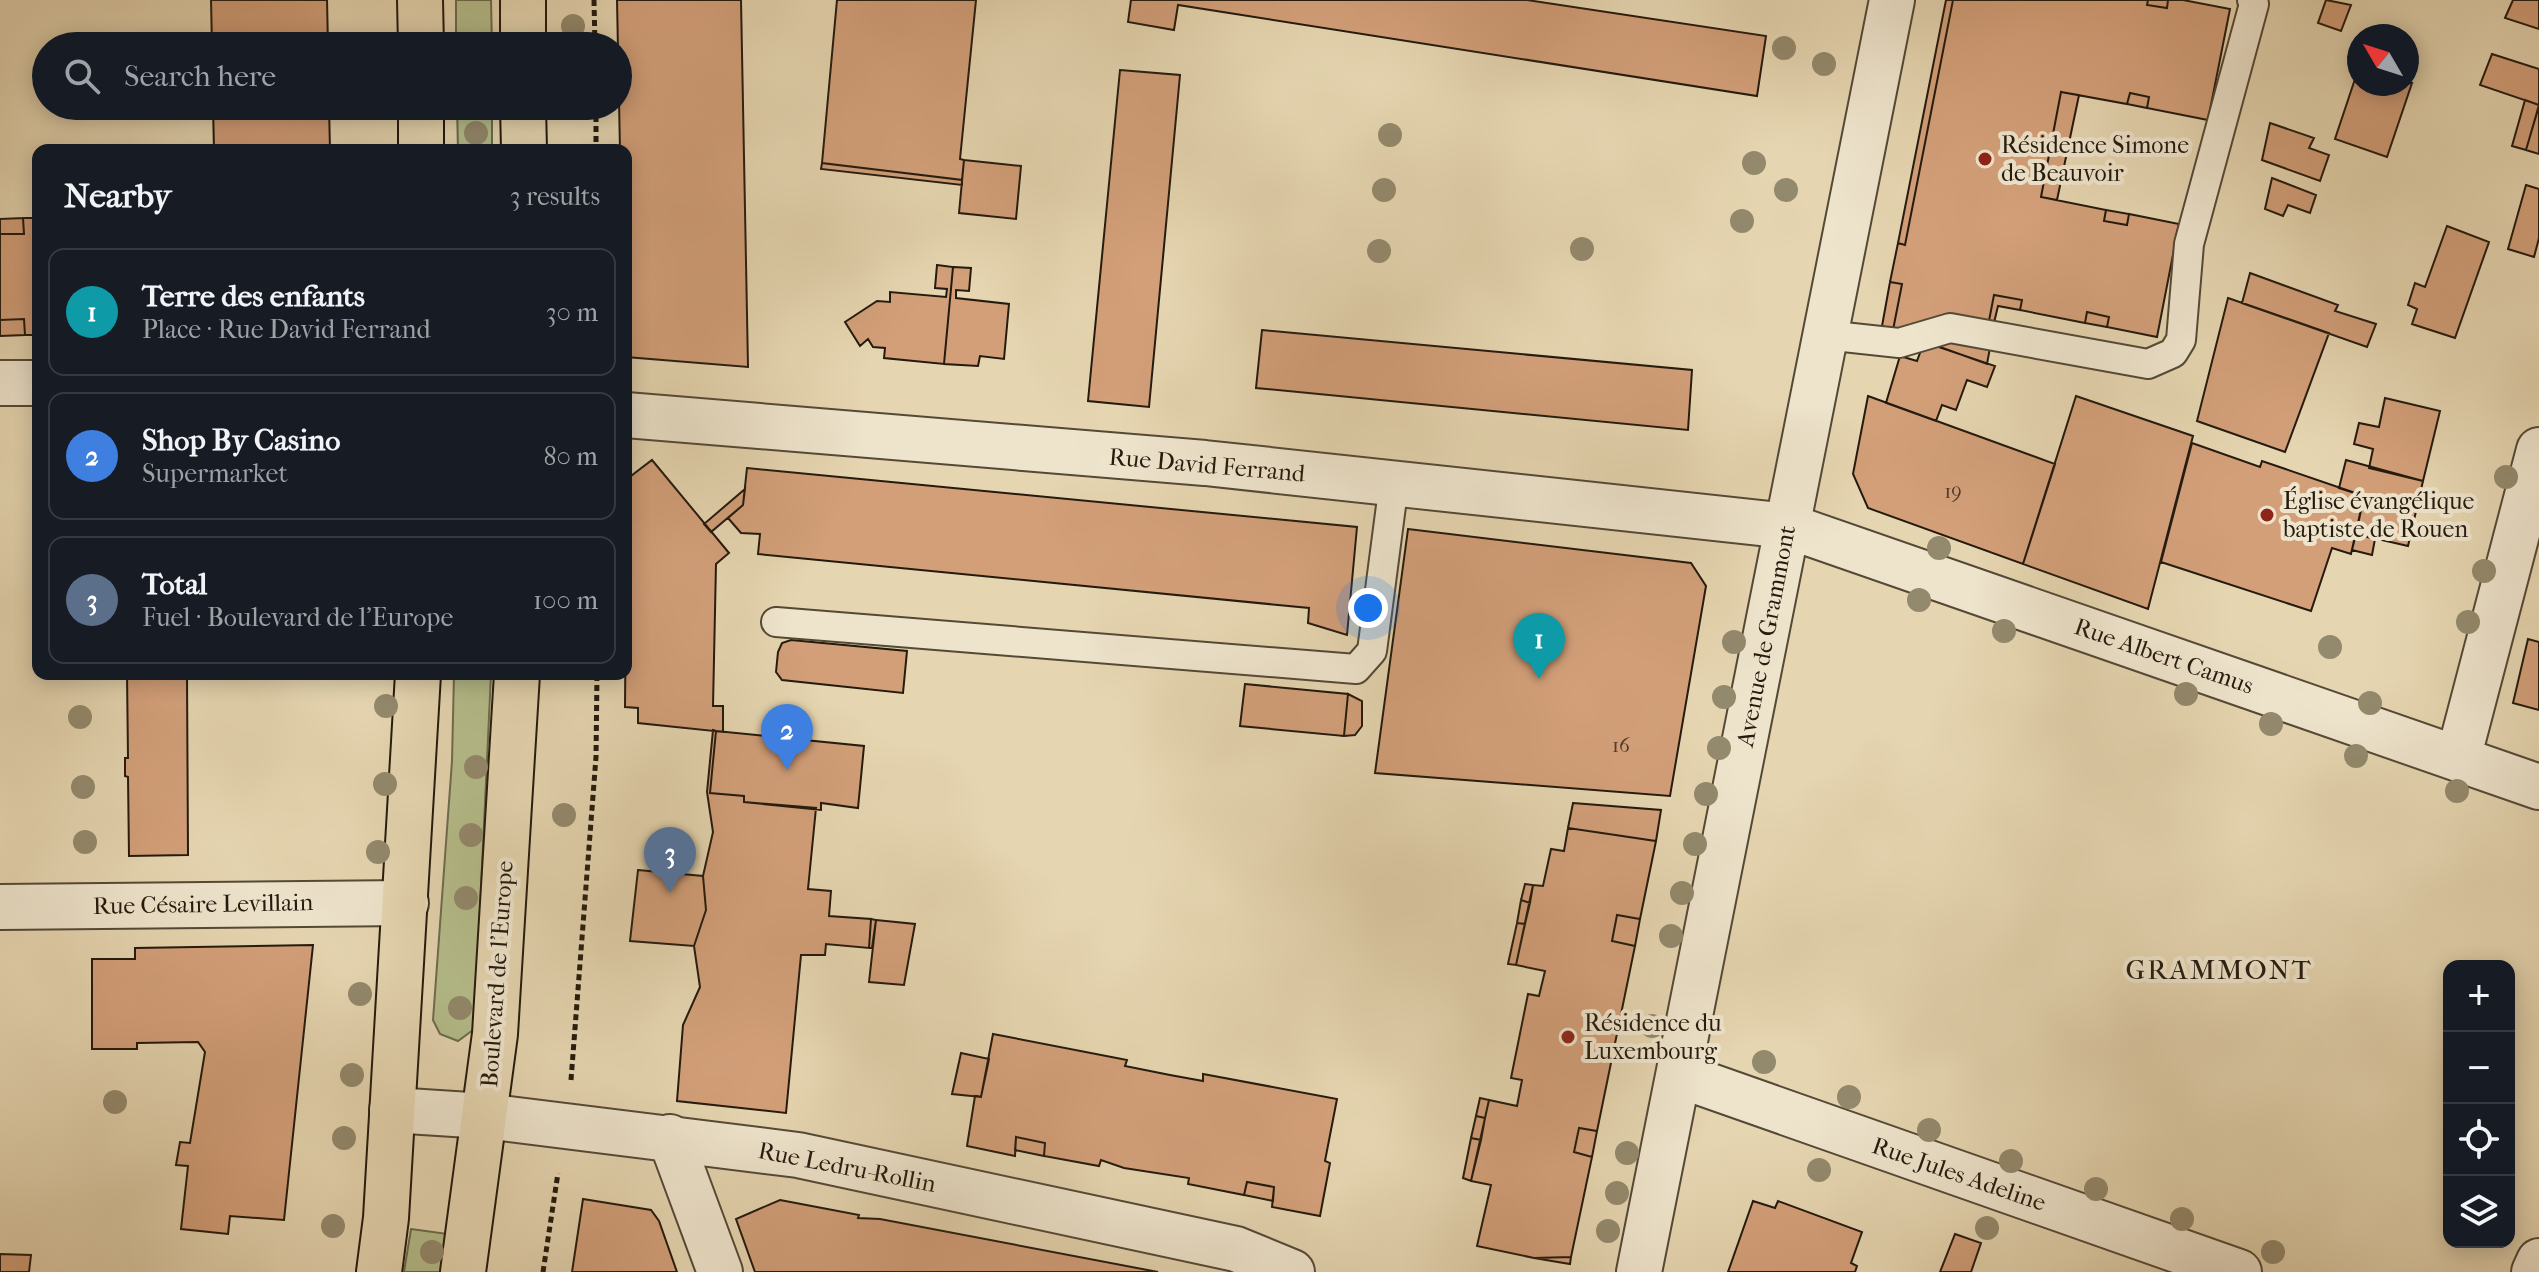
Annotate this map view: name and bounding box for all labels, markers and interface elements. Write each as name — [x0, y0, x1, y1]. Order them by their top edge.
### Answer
north arrow — [2347, 24, 2419, 96]
search box — [32, 32, 632, 120]
icon: search — [60, 54, 104, 98]
text: Search here — [124, 59, 276, 94]
place label: Résidence Simone de Beauvoir — [2001, 131, 2189, 187]
marker: Résidence Simone de Beauvoir — [1976, 150, 1994, 168]
text: Nearby — [64, 176, 171, 216]
text: 3 results — [510, 181, 600, 212]
text: Terre des enfants — [142, 279, 365, 314]
text: 1 — [87, 297, 97, 328]
text: 30 m — [546, 297, 598, 328]
text: Place · Rue David Ferrand — [142, 314, 431, 345]
text: Shop By Casino — [142, 423, 341, 458]
text: 2 — [85, 441, 99, 472]
text: 80 m — [543, 441, 598, 472]
street label: Rue David Ferrand — [1108, 442, 1307, 488]
text: Supermarket — [142, 458, 288, 489]
house number: 19 — [1944, 480, 1962, 503]
place label: Église évangélique baptiste de Rouen — [2282, 486, 2475, 543]
marker: Église évangélique baptiste de Rouen — [2258, 506, 2276, 524]
street label: Avenue de Grammont — [1731, 522, 1801, 750]
text: Total — [142, 567, 207, 602]
text: 3 — [87, 585, 97, 616]
text: 100 m — [533, 585, 598, 616]
your location — [1348, 588, 1388, 628]
text: Fuel · Boulevard de l'Europe — [142, 602, 453, 633]
street label: Rue Albert Camus — [2071, 612, 2257, 700]
pin: 1 — [1513, 613, 1565, 679]
pin: 2 — [761, 704, 813, 770]
house number: 16 — [1612, 734, 1630, 757]
pin: 3 — [644, 827, 696, 893]
street label: Boulevard de l'Europe — [475, 859, 519, 1088]
street label: Rue Césaire Levillain — [93, 888, 314, 920]
district label: GRAMMONT — [2125, 953, 2313, 986]
map controls — [2443, 960, 2515, 1248]
button: + — [2443, 960, 2515, 1032]
place label: Résidence du Luxembourg — [1584, 1009, 1722, 1065]
marker: Résidence du Luxembourg — [1559, 1028, 1577, 1046]
button: − — [2443, 1032, 2515, 1104]
button: locate — [2443, 1104, 2515, 1176]
street label: Rue Jules Adeline — [1868, 1131, 2050, 1217]
street label: Rue Ledru-Rollin — [756, 1136, 938, 1198]
button: layers — [2443, 1176, 2515, 1248]

